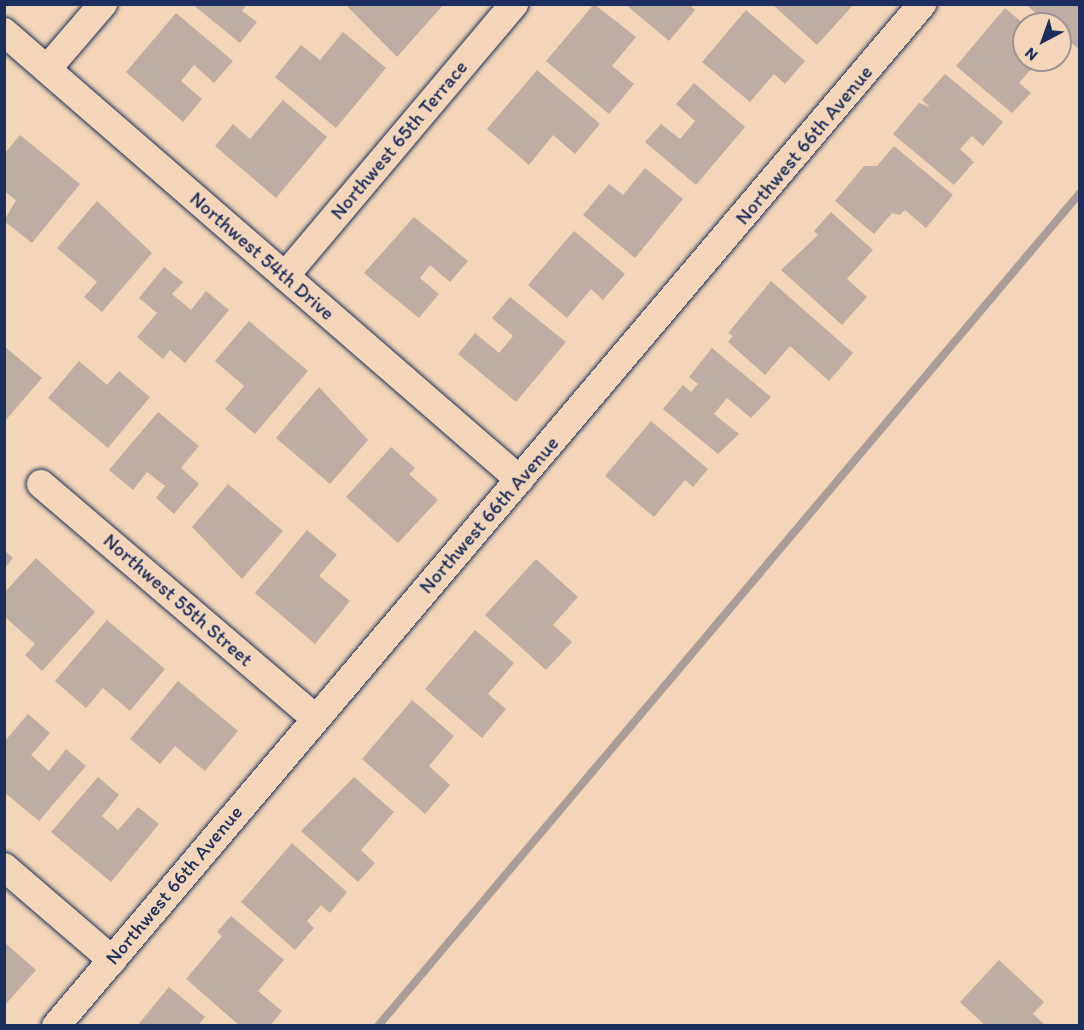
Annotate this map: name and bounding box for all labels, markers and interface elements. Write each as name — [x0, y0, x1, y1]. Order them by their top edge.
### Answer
north arrow — [1012, 12, 1072, 72]
text: N — [1021, 44, 1041, 65]
street label: Northwest 65th Terrace — [325, 56, 473, 224]
street label: Northwest 66th Avenue — [731, 61, 877, 229]
street label: Northwest 54th Drive — [185, 187, 339, 325]
street label: Northwest 66th Avenue — [414, 432, 564, 598]
street label: Northwest 55th Street — [98, 529, 258, 671]
street label: Northwest 66th Avenue — [101, 801, 247, 969]

